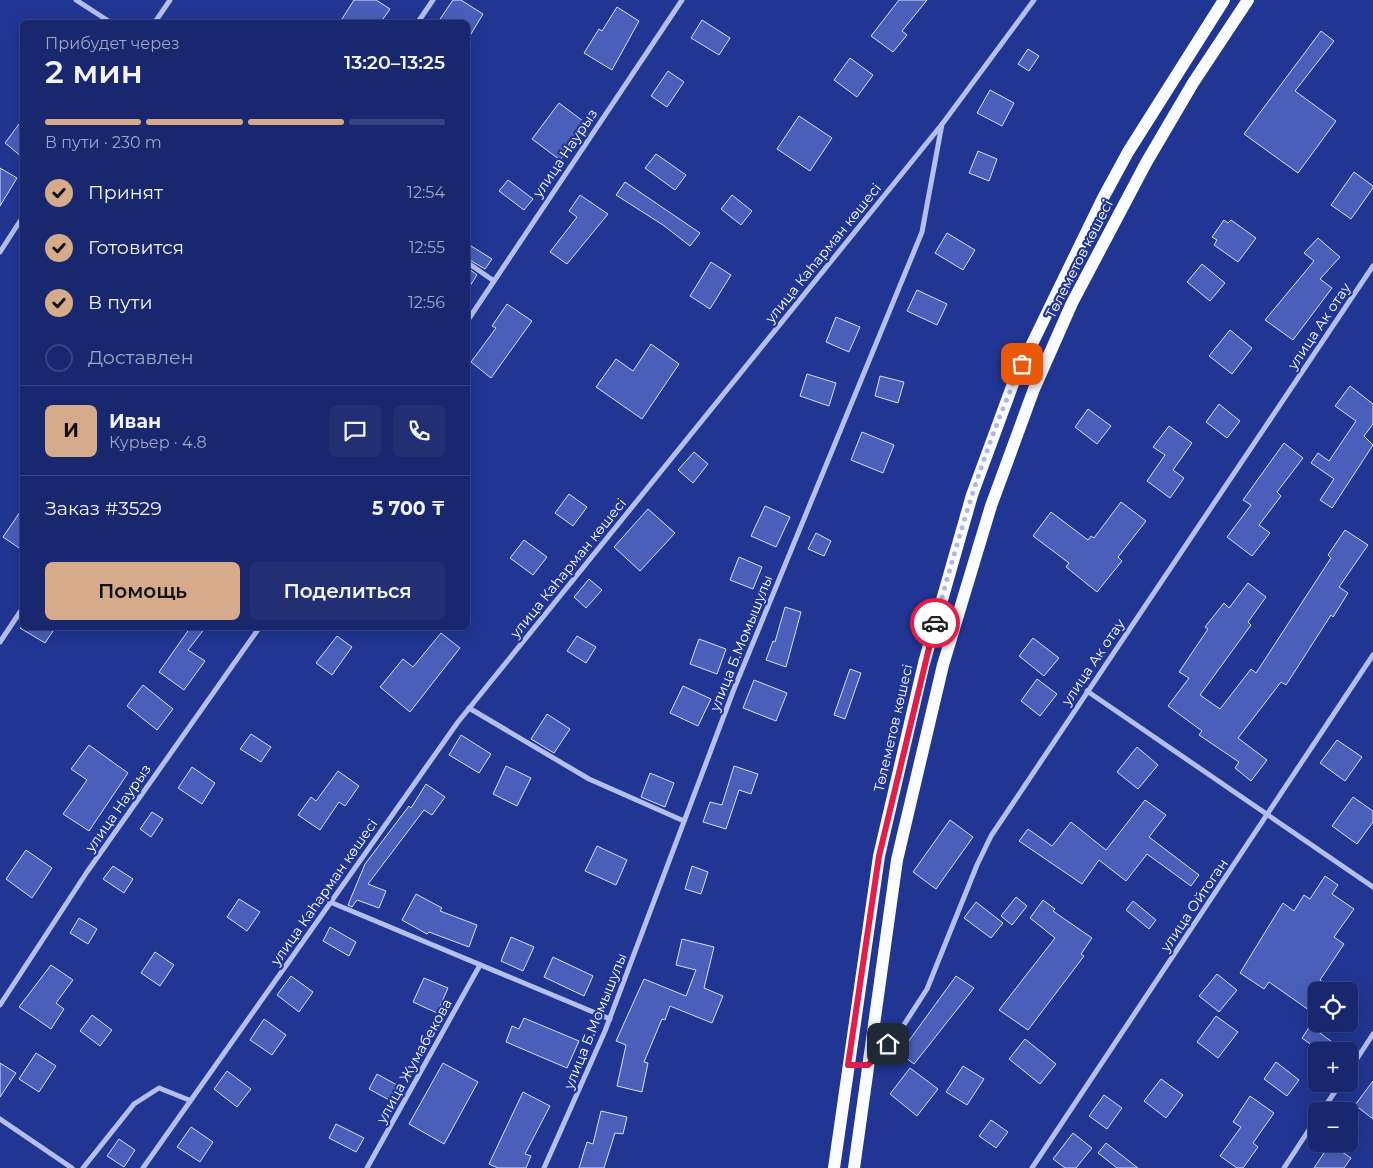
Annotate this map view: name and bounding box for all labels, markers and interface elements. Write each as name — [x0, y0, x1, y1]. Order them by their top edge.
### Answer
text: Прибудет через — [45, 34, 180, 53]
text: 13:20–13:25 — [344, 51, 445, 74]
text: 2 мин — [45, 52, 143, 91]
street label: улица Наурыз — [528, 105, 601, 202]
text: В пути · 230 m — [45, 133, 162, 152]
icon: check — [45, 179, 73, 207]
street label: улица Каһарман көшесі — [760, 179, 885, 327]
text: Принят — [88, 181, 163, 204]
text: 12:54 — [407, 183, 445, 202]
street label: Төлеметов көшесі — [1041, 197, 1117, 321]
icon: check — [45, 234, 73, 262]
text: Готовится — [88, 236, 184, 259]
text: 12:55 — [409, 238, 445, 257]
street label: улица Ак отау — [1283, 279, 1355, 374]
icon: check — [45, 289, 73, 317]
text: В пути — [88, 291, 153, 314]
text: 12:56 — [408, 293, 445, 312]
pin — [1001, 343, 1043, 385]
text: Доставлен — [88, 346, 194, 369]
icon: bag — [1008, 350, 1036, 378]
button: chat — [329, 405, 381, 457]
button: phone — [393, 405, 445, 457]
text: Иван — [109, 410, 161, 433]
text: И — [63, 419, 79, 442]
text: Курьер · 4.8 — [109, 433, 207, 452]
street label: улица Каһарман көшесі — [505, 494, 630, 642]
text: Заказ #3529 — [45, 497, 162, 520]
text: 5 700 ₸ — [372, 497, 445, 520]
button: Помощь — [45, 562, 240, 620]
button: Поделиться — [250, 562, 445, 620]
street label: улица Б.Момышулы — [705, 572, 777, 715]
courier — [910, 598, 960, 648]
icon: car — [921, 609, 949, 637]
street label: улица Ак отау — [1057, 615, 1129, 710]
street label: Төлеметов көшесі — [870, 662, 916, 794]
street label: улица Наурыз — [81, 761, 155, 856]
street label: улица Каһарман көшесі — [266, 815, 381, 970]
street label: улица Ойтоган — [1156, 855, 1232, 956]
street label: улица Б.Момышулы — [559, 950, 631, 1093]
map controls — [1308, 982, 1358, 1152]
button: locate — [1308, 982, 1358, 1032]
street label: улица Жумабекова — [372, 996, 456, 1127]
pin — [867, 1023, 909, 1065]
icon: home — [874, 1030, 902, 1058]
button: + — [1308, 1042, 1358, 1092]
button: − — [1308, 1102, 1358, 1152]

